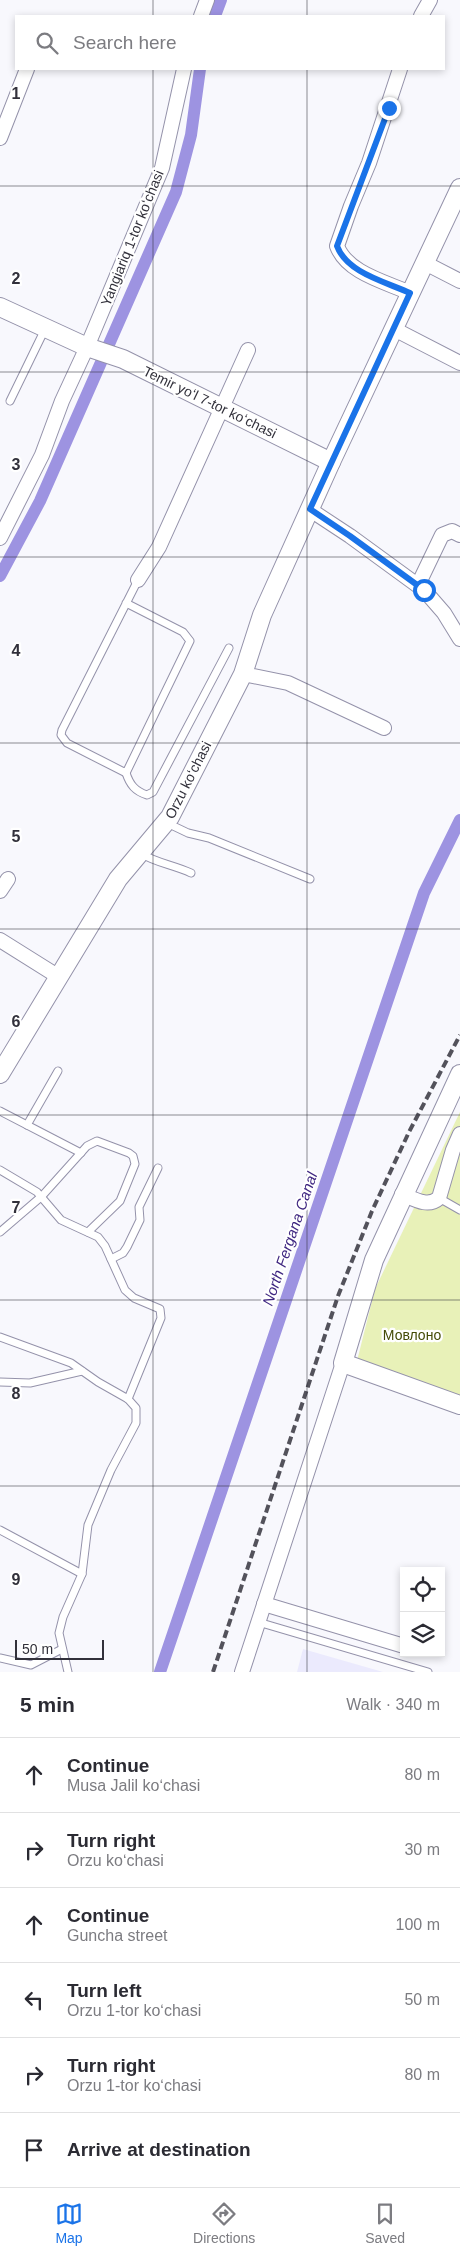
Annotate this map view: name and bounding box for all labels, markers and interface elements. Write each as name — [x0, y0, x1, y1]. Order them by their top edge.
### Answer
search box — [15, 15, 445, 70]
icon: search — [33, 29, 61, 57]
text: Search here — [73, 32, 177, 53]
text: 1 — [12, 85, 21, 102]
route end — [378, 97, 401, 120]
street label: Yangiariq 1-tor koʻchasi — [97, 168, 167, 308]
text: 2 — [12, 270, 21, 287]
street label: Temir yoʻl 7-tor koʻchasi — [141, 363, 279, 441]
text: 3 — [12, 456, 21, 473]
route start — [413, 579, 436, 602]
text: 4 — [12, 642, 21, 659]
street label: Orzu koʻchasi — [162, 739, 214, 821]
text: 5 — [12, 828, 21, 845]
text: 6 — [12, 1013, 21, 1030]
water label: North Fergana Canal — [259, 1169, 321, 1308]
text: 7 — [12, 1199, 21, 1216]
park label: Мовлоно — [383, 1327, 441, 1343]
text: 8 — [12, 1385, 21, 1402]
map controls — [400, 1567, 445, 1657]
button: locate — [400, 1567, 445, 1612]
text: 9 — [12, 1571, 21, 1588]
button: layers — [400, 1612, 445, 1657]
scale bar — [15, 1637, 104, 1660]
text: 50 m — [22, 1641, 53, 1657]
text: 5 min — [20, 1693, 75, 1716]
text: Walk · 340 m — [346, 1696, 440, 1713]
text: Continue — [67, 1755, 149, 1776]
icon: ahead — [20, 1761, 48, 1789]
text: 80 m — [404, 1766, 440, 1783]
text: Musa Jalil koʻchasi — [67, 1777, 200, 1794]
text: Turn right — [67, 1830, 155, 1851]
icon: right — [20, 1836, 48, 1864]
text: 30 m — [404, 1841, 440, 1858]
text: Orzu koʻchasi — [67, 1852, 164, 1869]
text: Continue — [67, 1905, 149, 1926]
icon: ahead — [20, 1911, 48, 1939]
text: 100 m — [396, 1916, 440, 1933]
text: Guncha street — [67, 1927, 168, 1944]
text: Turn left — [67, 1980, 142, 2001]
icon: left — [20, 1986, 48, 2014]
text: 50 m — [404, 1991, 440, 2008]
text: Orzu 1-tor koʻchasi — [67, 2002, 201, 2019]
text: Turn right — [67, 2055, 155, 2076]
icon: right — [20, 2061, 48, 2089]
text: 80 m — [404, 2066, 440, 2083]
text: Orzu 1-tor koʻchasi — [67, 2077, 201, 2094]
icon: arrive — [20, 2136, 48, 2164]
text: Arrive at destination — [67, 2139, 251, 2160]
tab: Map — [55, 2200, 83, 2246]
tab: Directions — [193, 2200, 255, 2246]
tab: Saved — [365, 2200, 405, 2246]

